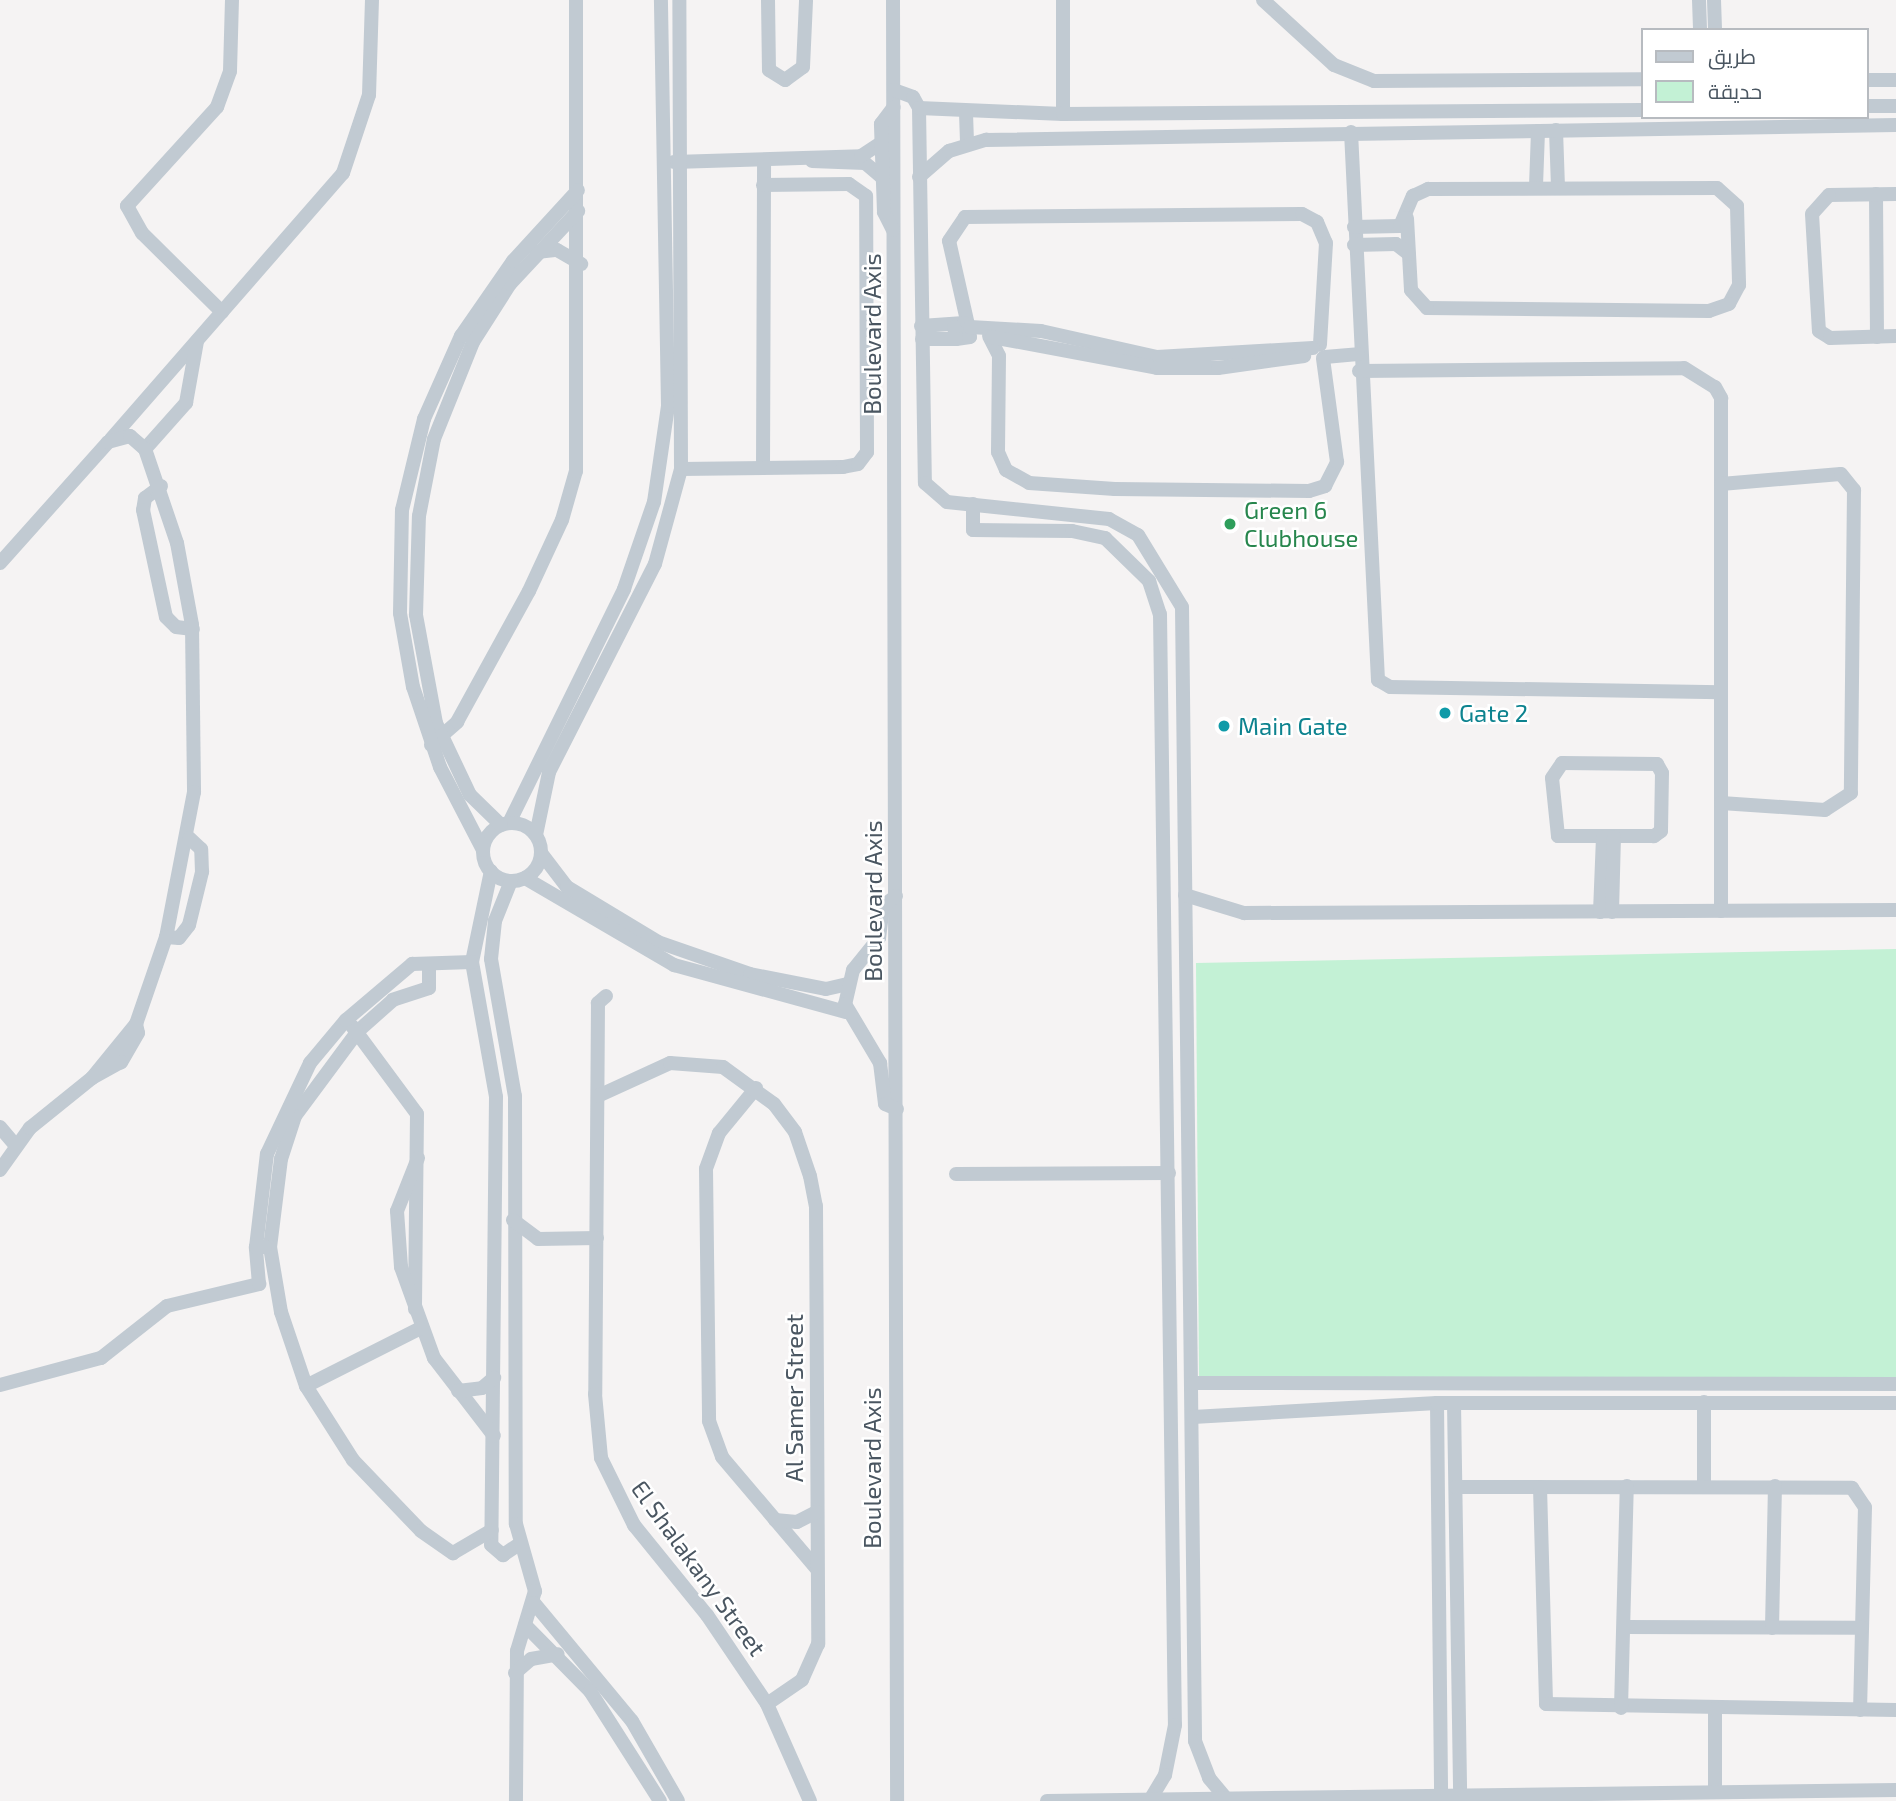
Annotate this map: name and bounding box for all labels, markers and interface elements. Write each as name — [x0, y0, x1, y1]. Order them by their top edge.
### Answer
legend — [1640, 28, 1868, 119]
text: طريق — [1708, 43, 1756, 68]
text: حديقة — [1708, 78, 1762, 103]
street label: Boulevard Axis — [858, 253, 886, 415]
place label: Green 6 Clubhouse — [1244, 496, 1359, 552]
marker: Green 6 Clubhouse — [1222, 516, 1238, 532]
place label: Gate 2 — [1459, 699, 1528, 727]
marker: Gate 2 — [1437, 705, 1453, 721]
place label: Main Gate — [1238, 712, 1348, 740]
marker: Main Gate — [1216, 718, 1232, 734]
street label: Boulevard Axis — [859, 820, 887, 982]
street label: Al Samer Street — [780, 1313, 808, 1483]
street label: Boulevard Axis — [858, 1387, 886, 1549]
street label: El Shalakany Street — [625, 1474, 773, 1662]

